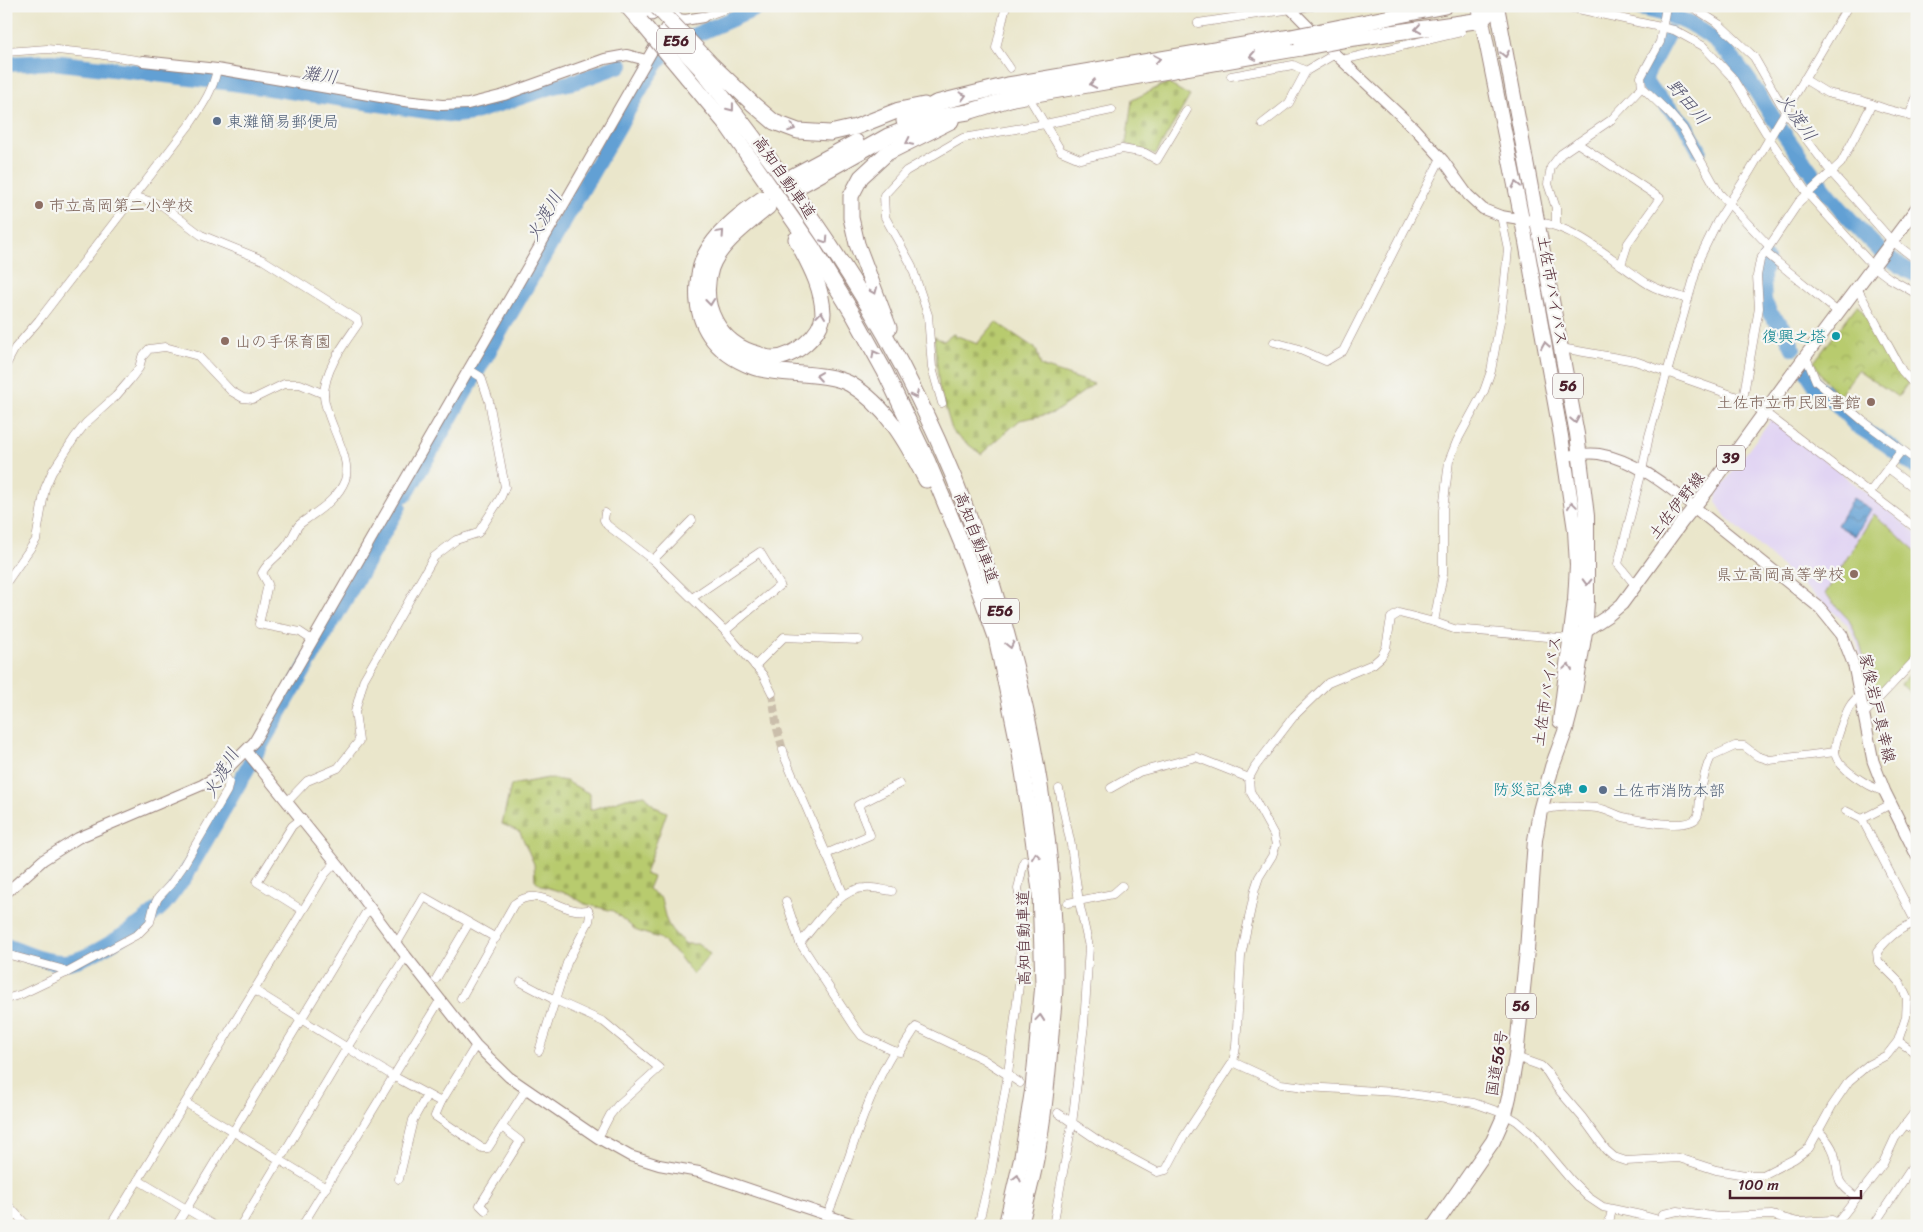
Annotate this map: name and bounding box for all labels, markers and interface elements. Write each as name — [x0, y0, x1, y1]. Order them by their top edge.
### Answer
one-way arrow — [1414, 24, 1423, 34]
road number: E56 — [657, 28, 695, 54]
one-way arrow — [1499, 50, 1510, 59]
one-way arrow — [1249, 51, 1257, 61]
one-way arrow — [1153, 55, 1162, 65]
water label: 灘川 — [300, 57, 340, 93]
water label: 野田川 — [1658, 71, 1718, 133]
one-way arrow — [1088, 78, 1097, 88]
water label: 火渡川 — [1768, 86, 1826, 148]
one-way arrow — [959, 91, 968, 102]
one-way arrow — [725, 102, 734, 111]
place label: 東灘簡易郵便局 — [227, 107, 339, 136]
marker: 東灘簡易郵便局 — [211, 115, 223, 127]
one-way arrow — [787, 122, 796, 133]
street label: 高知自動車道 — [745, 130, 824, 225]
one-way arrow — [905, 136, 914, 146]
one-way arrow — [1511, 180, 1521, 189]
water label: 火渡川 — [517, 185, 571, 247]
place label: 市立高岡第二小学校 — [49, 191, 193, 220]
marker: 市立高岡第二小学校 — [33, 199, 45, 211]
one-way arrow — [715, 230, 724, 239]
street label: 土佐市バイパス — [1529, 233, 1576, 348]
one-way arrow — [819, 234, 828, 244]
one-way arrow — [868, 286, 879, 295]
one-way arrow — [704, 298, 715, 306]
one-way arrow — [815, 311, 826, 319]
place label: 復興之塔 — [1762, 322, 1826, 351]
place label: 山の手保育園 — [235, 327, 331, 356]
marker: 復興之塔 — [1830, 330, 1842, 342]
marker: 山の手保育園 — [219, 335, 231, 347]
one-way arrow — [1540, 340, 1550, 349]
one-way arrow — [872, 351, 882, 360]
one-way arrow — [814, 372, 823, 382]
road number: 56 — [1553, 374, 1583, 398]
place label: 土佐市立市民図書館 — [1717, 388, 1861, 417]
one-way arrow — [909, 390, 920, 399]
marker: 土佐市立市民図書館 — [1865, 396, 1877, 408]
one-way arrow — [1569, 416, 1580, 425]
road number: 39 — [1717, 446, 1745, 470]
street label: 土佐伊野線 — [1640, 465, 1712, 546]
street label: 高知自動車道 — [946, 487, 1007, 587]
one-way arrow — [1567, 501, 1578, 509]
place label: 県立高岡高等学校 — [1716, 560, 1844, 589]
marker: 県立高岡高等学校 — [1848, 568, 1860, 580]
one-way arrow — [1582, 578, 1593, 586]
road number: E56 — [981, 598, 1019, 624]
street label: 土佐市バイパス — [1523, 634, 1570, 749]
one-way arrow — [1004, 641, 1015, 650]
street label: 家俊岩戸真幸線 — [1851, 650, 1904, 766]
one-way arrow — [1562, 662, 1573, 670]
water label: 火渡川 — [194, 742, 248, 804]
place label: 防災記念碑 — [1493, 775, 1573, 804]
place label: 土佐市消防本部 — [1613, 776, 1725, 805]
marker: 防災記念碑 — [1577, 783, 1589, 795]
marker: 土佐市消防本部 — [1597, 784, 1609, 796]
one-way arrow — [1031, 851, 1041, 860]
street label: 高知自動車道 — [1008, 890, 1039, 986]
road number: 56 — [1506, 994, 1536, 1018]
one-way arrow — [1034, 1013, 1045, 1021]
street label: 国道56号 — [1477, 1028, 1516, 1098]
scale bar — [1730, 1167, 1862, 1199]
text: 100 m — [1738, 1172, 1779, 1198]
one-way arrow — [1011, 1174, 1022, 1183]

